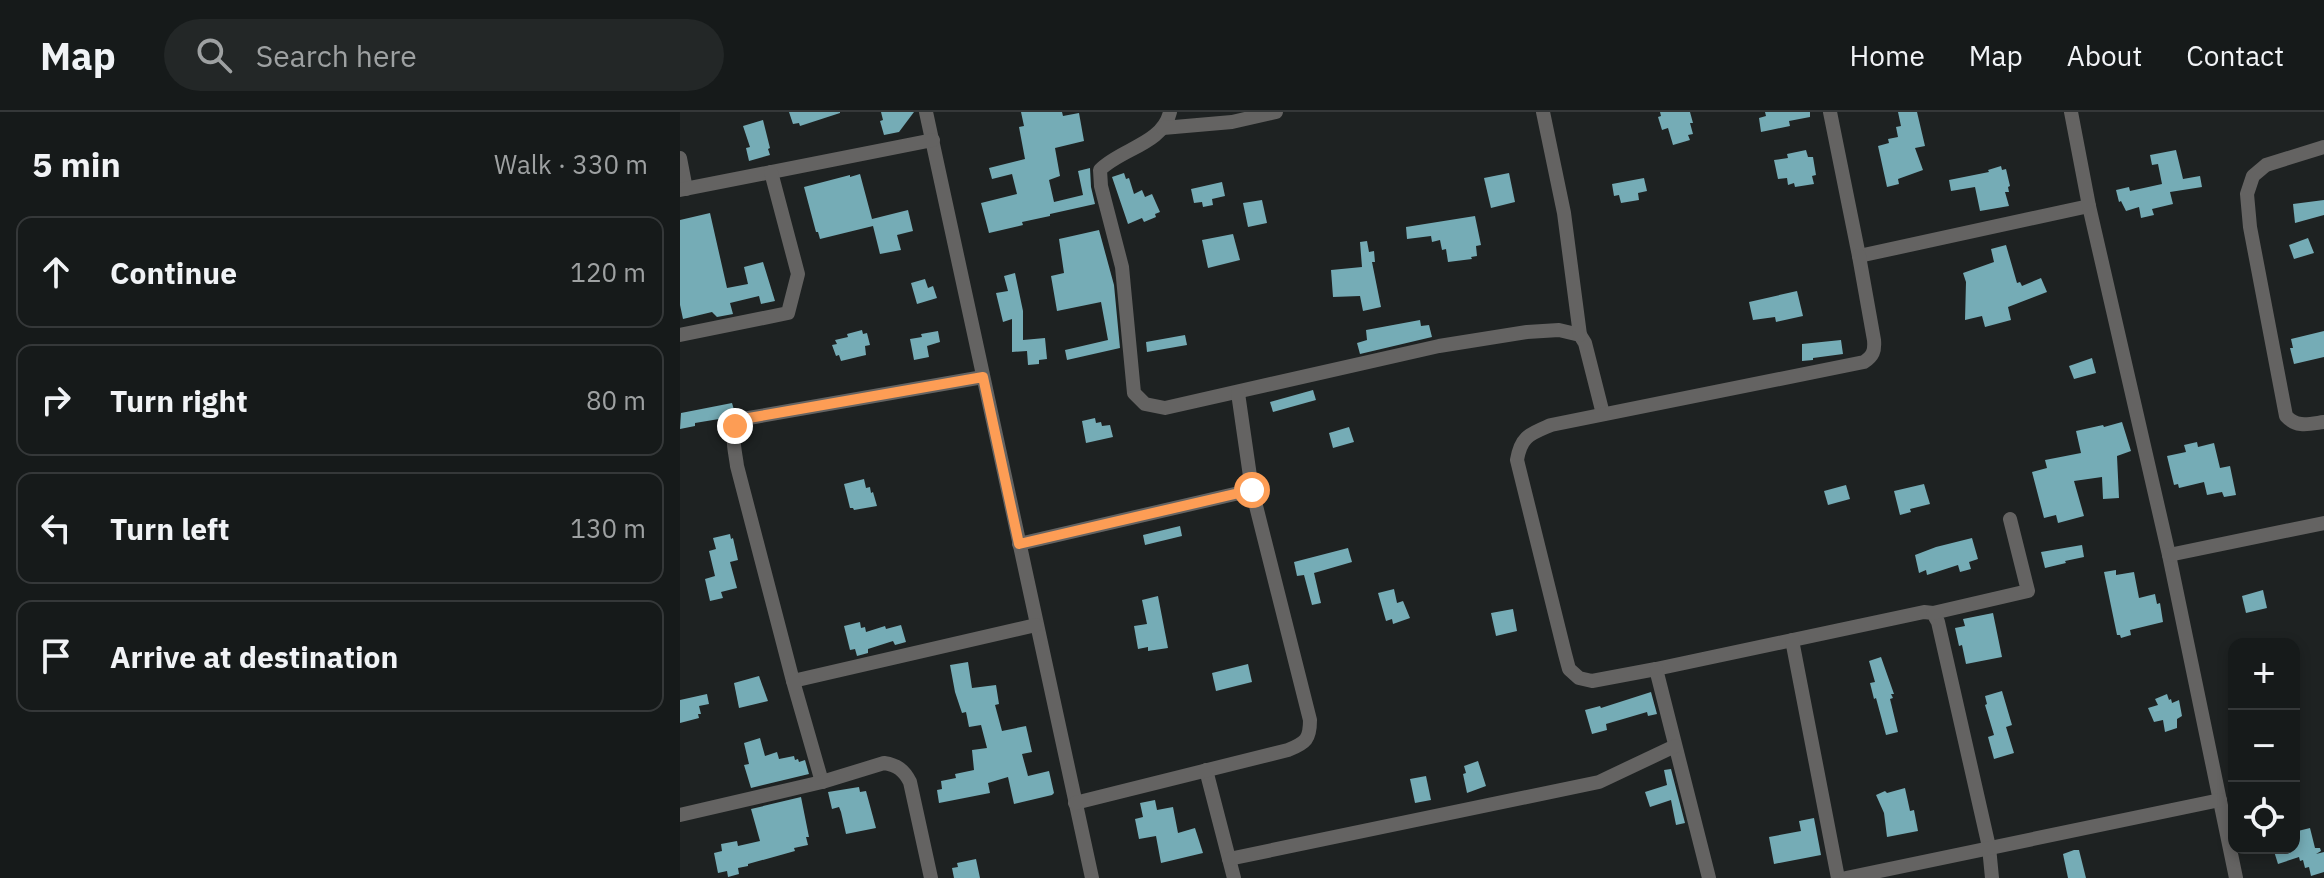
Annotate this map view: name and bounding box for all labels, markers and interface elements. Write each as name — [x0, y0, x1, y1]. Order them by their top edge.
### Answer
search box — [164, 19, 724, 91]
text: Map — [40, 31, 116, 80]
icon: search — [192, 33, 236, 77]
text: Search here — [256, 36, 417, 75]
text: Home — [1849, 37, 1925, 74]
text: Map — [1969, 37, 2023, 74]
text: About — [2067, 37, 2142, 74]
text: Contact — [2186, 37, 2284, 74]
text: 5 min — [32, 142, 121, 186]
text: Walk · 330 m — [494, 147, 648, 181]
icon: ahead — [34, 250, 78, 294]
text: Continue — [110, 253, 237, 292]
text: 120 m — [570, 255, 646, 289]
icon: right — [34, 378, 78, 422]
text: Turn right — [110, 381, 248, 420]
text: 80 m — [586, 383, 646, 417]
route end — [717, 408, 753, 444]
route start — [1234, 472, 1270, 508]
icon: left — [34, 506, 78, 550]
text: Turn left — [110, 509, 229, 548]
text: 130 m — [570, 511, 646, 545]
icon: arrive — [34, 634, 78, 678]
text: Arrive at destination — [110, 637, 398, 676]
map controls — [2228, 638, 2300, 854]
button: + — [2228, 638, 2300, 710]
button: − — [2228, 710, 2300, 782]
button: locate — [2228, 782, 2300, 854]

